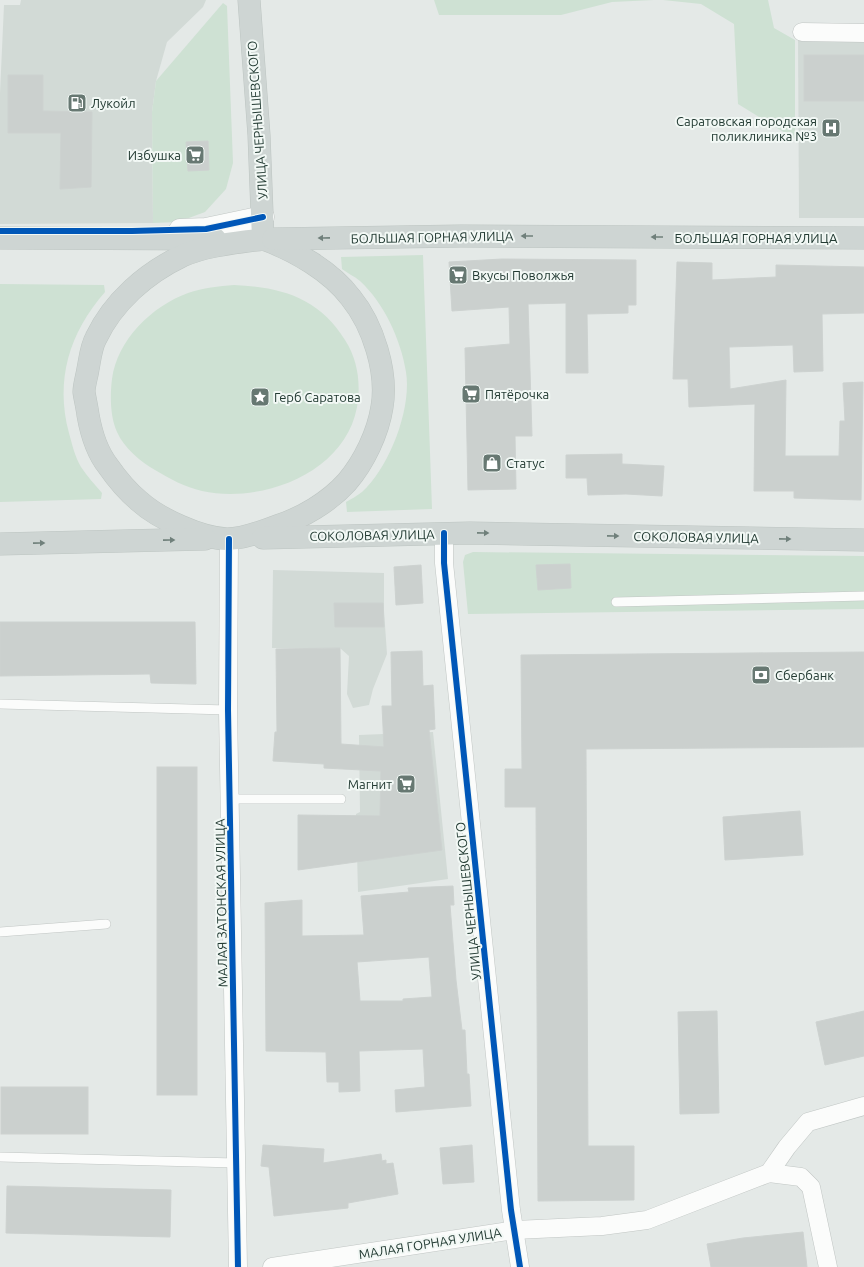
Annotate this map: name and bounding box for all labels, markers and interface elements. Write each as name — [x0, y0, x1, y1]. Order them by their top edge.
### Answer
street label: УЛИЦА ЧЕРНЫШЕВСКОГО — [244, 40, 270, 200]
fuel station icon: Лукойл — [66, 92, 88, 114]
place label: Лукойл — [91, 96, 136, 110]
place label: Саратовская городская поликлиника №3 — [676, 114, 817, 143]
hospital icon: Саратовская городская поликлиника №3 — [820, 117, 842, 139]
supermarket icon: Избушка — [184, 144, 206, 166]
place label: Избушка — [128, 148, 181, 162]
street label: БОЛЬШАЯ ГОРНАЯ УЛИЦА — [350, 229, 514, 245]
street label: БОЛЬШАЯ ГОРНАЯ УЛИЦА — [675, 231, 838, 245]
one-way arrow — [520, 233, 533, 239]
one-way arrow — [650, 234, 663, 240]
one-way arrow — [317, 235, 330, 241]
supermarket icon: Вкусы Поволжья — [447, 264, 469, 286]
place label: Вкусы Поволжья — [472, 268, 574, 282]
supermarket icon: Пятёрочка — [460, 383, 482, 405]
place icon: Герб Саратова — [249, 386, 271, 408]
place label: Пятёрочка — [485, 387, 549, 401]
place label: Герб Саратова — [274, 390, 361, 404]
shop icon: Статус — [481, 452, 503, 474]
place label: Статус — [506, 456, 545, 470]
street label: СОКОЛОВАЯ УЛИЦА — [309, 527, 435, 543]
street label: СОКОЛОВАЯ УЛИЦА — [633, 529, 759, 545]
one-way arrow — [477, 530, 490, 536]
one-way arrow — [607, 532, 619, 539]
one-way arrow — [779, 536, 792, 542]
one-way arrow — [163, 537, 176, 543]
one-way arrow — [33, 540, 45, 547]
bank icon: Сбербанк — [750, 664, 772, 686]
place label: Сбербанк — [775, 668, 834, 682]
supermarket icon: Магнит — [395, 773, 417, 795]
place label: Магнит — [348, 777, 392, 791]
street label: МАЛАЯ ЗАТОНСКАЯ УЛИЦА — [213, 818, 229, 987]
street label: УЛИЦА ЧЕРНЫШЕВСКОГО — [453, 821, 483, 981]
street label: МАЛАЯ ГОРНАЯ УЛИЦА — [358, 1225, 503, 1261]

